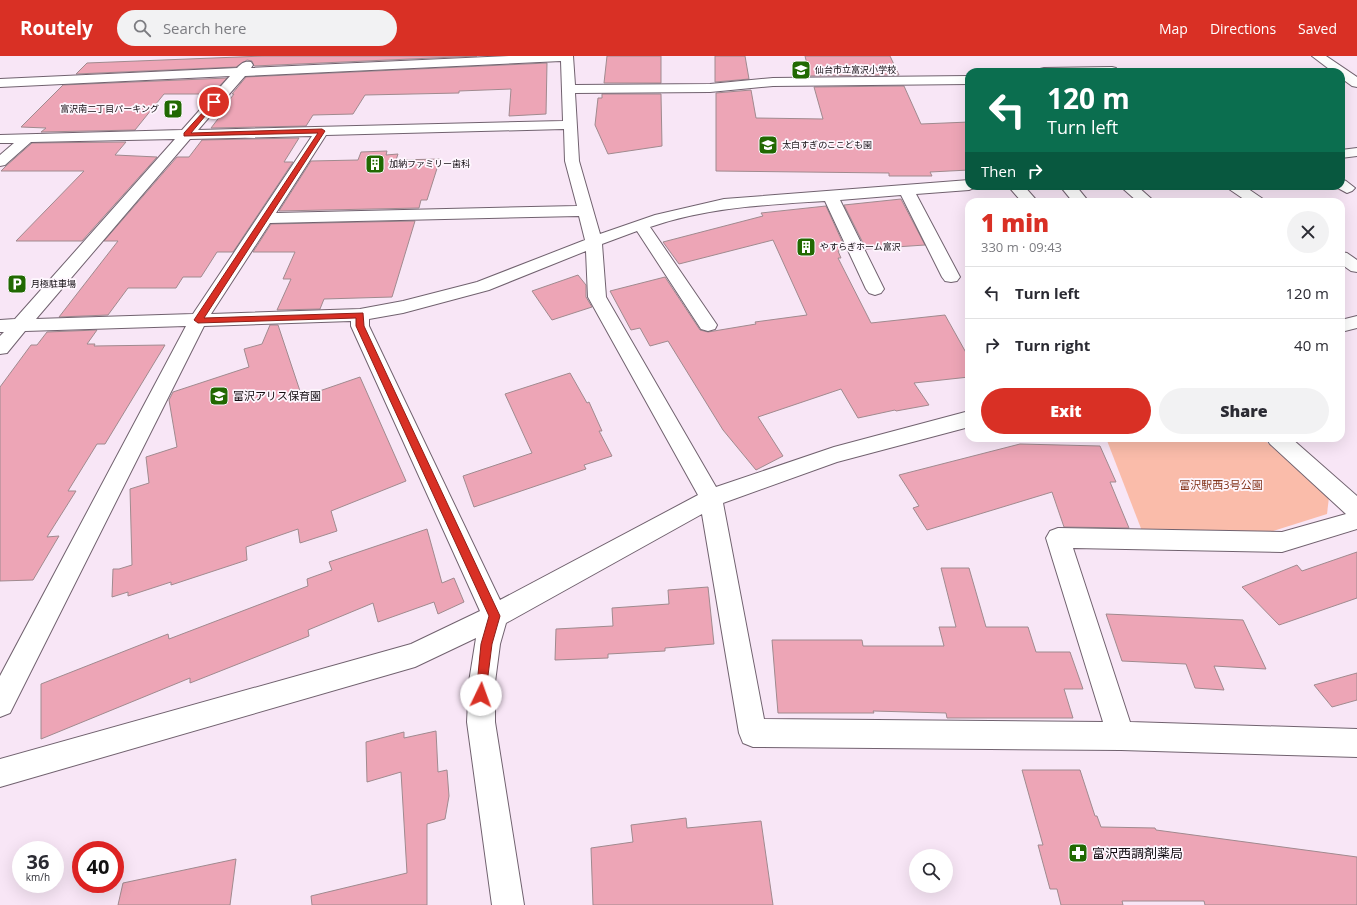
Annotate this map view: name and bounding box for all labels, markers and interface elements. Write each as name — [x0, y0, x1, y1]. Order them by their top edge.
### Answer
search box — [117, 10, 397, 46]
text: Routely — [20, 15, 93, 41]
icon: search — [131, 17, 153, 39]
text: Search here — [163, 18, 246, 38]
text: Map — [1159, 19, 1188, 38]
text: Directions — [1210, 19, 1276, 38]
text: Saved — [1298, 19, 1337, 38]
school or university icon: 仙台市立富沢小学校 — [790, 59, 812, 81]
place label: 仙台市立富沢小学校 — [814, 63, 896, 76]
text: 120 m — [1047, 79, 1130, 117]
icon: left — [981, 84, 1033, 136]
pin — [197, 85, 231, 119]
icon: arrive — [203, 91, 225, 113]
parking icon: 富沢南二丁目パーキング — [162, 98, 184, 120]
place label: 富沢南二丁目パーキング — [60, 102, 159, 115]
text: Turn left — [1047, 115, 1118, 139]
school or university icon: 太白すぎのここども園 — [757, 134, 779, 156]
place label: 太白すぎのここども園 — [782, 138, 872, 151]
building icon: 加納ファミリー歯科 — [364, 153, 386, 175]
place label: 加納ファミリー歯科 — [389, 157, 470, 170]
icon: right — [1024, 160, 1046, 182]
text: Then — [981, 161, 1016, 181]
text: 1 min — [981, 206, 1049, 239]
button: close — [1287, 211, 1329, 253]
building icon: やすらぎホーム富沢 — [795, 236, 817, 258]
text: 330 m · 09:43 — [981, 238, 1062, 256]
place label: やすらぎホーム富沢 — [820, 240, 901, 253]
parking icon: 月極駐車場 — [6, 273, 28, 295]
place label: 月極駐車場 — [31, 277, 76, 290]
icon: left — [981, 282, 1003, 304]
text: Turn left — [1015, 283, 1080, 303]
text: 120 m — [1285, 283, 1329, 303]
icon: right — [981, 334, 1003, 356]
text: Turn right — [1015, 335, 1090, 355]
text: 40 m — [1294, 335, 1329, 355]
school or university icon: 富沢アリス保育園 — [208, 385, 230, 407]
place label: 富沢アリス保育園 — [233, 388, 321, 403]
button: Exit — [981, 388, 1151, 434]
button: Share — [1159, 388, 1329, 434]
park label: 富沢駅西3号公園 — [1179, 477, 1263, 492]
position arrow — [460, 674, 502, 716]
speed limit sign: 40 — [72, 841, 124, 893]
pharmacy icon: 富沢西調剤薬局 — [1067, 842, 1089, 864]
place label: 富沢西調剤薬局 — [1092, 844, 1183, 862]
text: 36 — [27, 848, 49, 875]
map controls — [909, 849, 953, 893]
button: search — [909, 849, 953, 893]
text: km/h — [26, 870, 50, 884]

